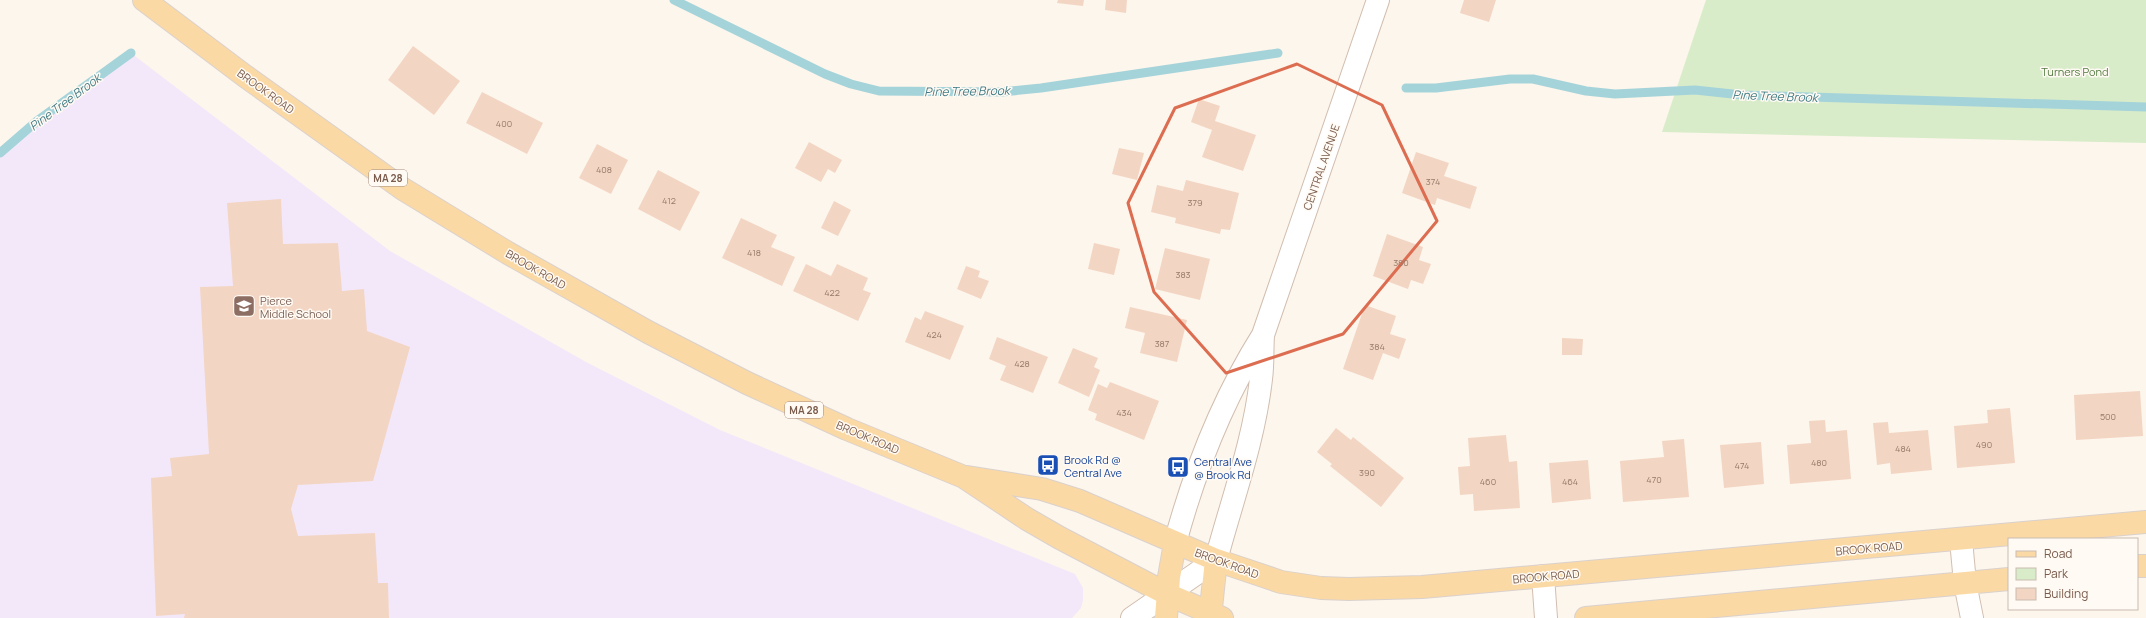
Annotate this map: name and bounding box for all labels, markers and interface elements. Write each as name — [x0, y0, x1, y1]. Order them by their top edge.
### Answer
park label: Turners Pond — [2041, 64, 2109, 79]
street label: BROOK ROAD — [234, 65, 298, 117]
water label: Pine Tree Brook — [26, 68, 106, 135]
water label: Pine Tree Brook — [924, 82, 1012, 100]
water label: Pine Tree Brook — [1732, 86, 1820, 106]
house number: 400 — [496, 117, 512, 130]
street label: CENTRAL AVENUE — [1299, 122, 1343, 212]
house number: 408 — [596, 163, 612, 176]
road number: MA 28 — [369, 170, 407, 186]
house number: 374 — [1426, 175, 1440, 188]
house number: 412 — [662, 194, 676, 207]
house number: 379 — [1187, 196, 1203, 209]
street label: BROOK ROAD — [503, 246, 569, 292]
house number: 418 — [747, 246, 761, 259]
house number: 380 — [1393, 256, 1409, 269]
house number: 383 — [1175, 268, 1191, 281]
house number: 422 — [824, 286, 840, 299]
school or university icon: Pierce Middle School — [231, 293, 257, 319]
place label: Pierce Middle School — [260, 293, 331, 321]
house number: 424 — [926, 328, 942, 341]
house number: 387 — [1155, 337, 1170, 350]
house number: 384 — [1369, 340, 1385, 353]
house number: 428 — [1014, 357, 1030, 370]
road number: MA 28 — [785, 402, 823, 418]
house number: 434 — [1116, 406, 1132, 419]
house number: 500 — [2100, 410, 2116, 423]
street label: BROOK ROAD — [834, 417, 902, 457]
house number: 490 — [1976, 438, 1992, 451]
house number: 484 — [1895, 442, 1911, 455]
bus stop icon: Brook Rd @ Central Ave — [1035, 452, 1061, 478]
place label: Brook Rd @ Central Ave — [1064, 452, 1123, 480]
bus stop icon: Central Ave @ Brook Rd — [1165, 454, 1191, 480]
place label: Central Ave @ Brook Rd — [1194, 454, 1253, 482]
house number: 480 — [1811, 456, 1827, 469]
house number: 474 — [1735, 459, 1749, 472]
house number: 390 — [1359, 466, 1375, 479]
house number: 470 — [1646, 473, 1662, 486]
house number: 460 — [1480, 475, 1496, 488]
house number: 464 — [1562, 475, 1578, 488]
street label: BROOK ROAD — [1835, 538, 1903, 558]
legend — [2008, 538, 2138, 610]
street label: BROOK ROAD — [1193, 544, 1261, 582]
text: Road — [2044, 545, 2072, 562]
text: Park — [2044, 565, 2069, 582]
street label: BROOK ROAD — [1512, 566, 1580, 586]
text: Building — [2044, 585, 2088, 602]

